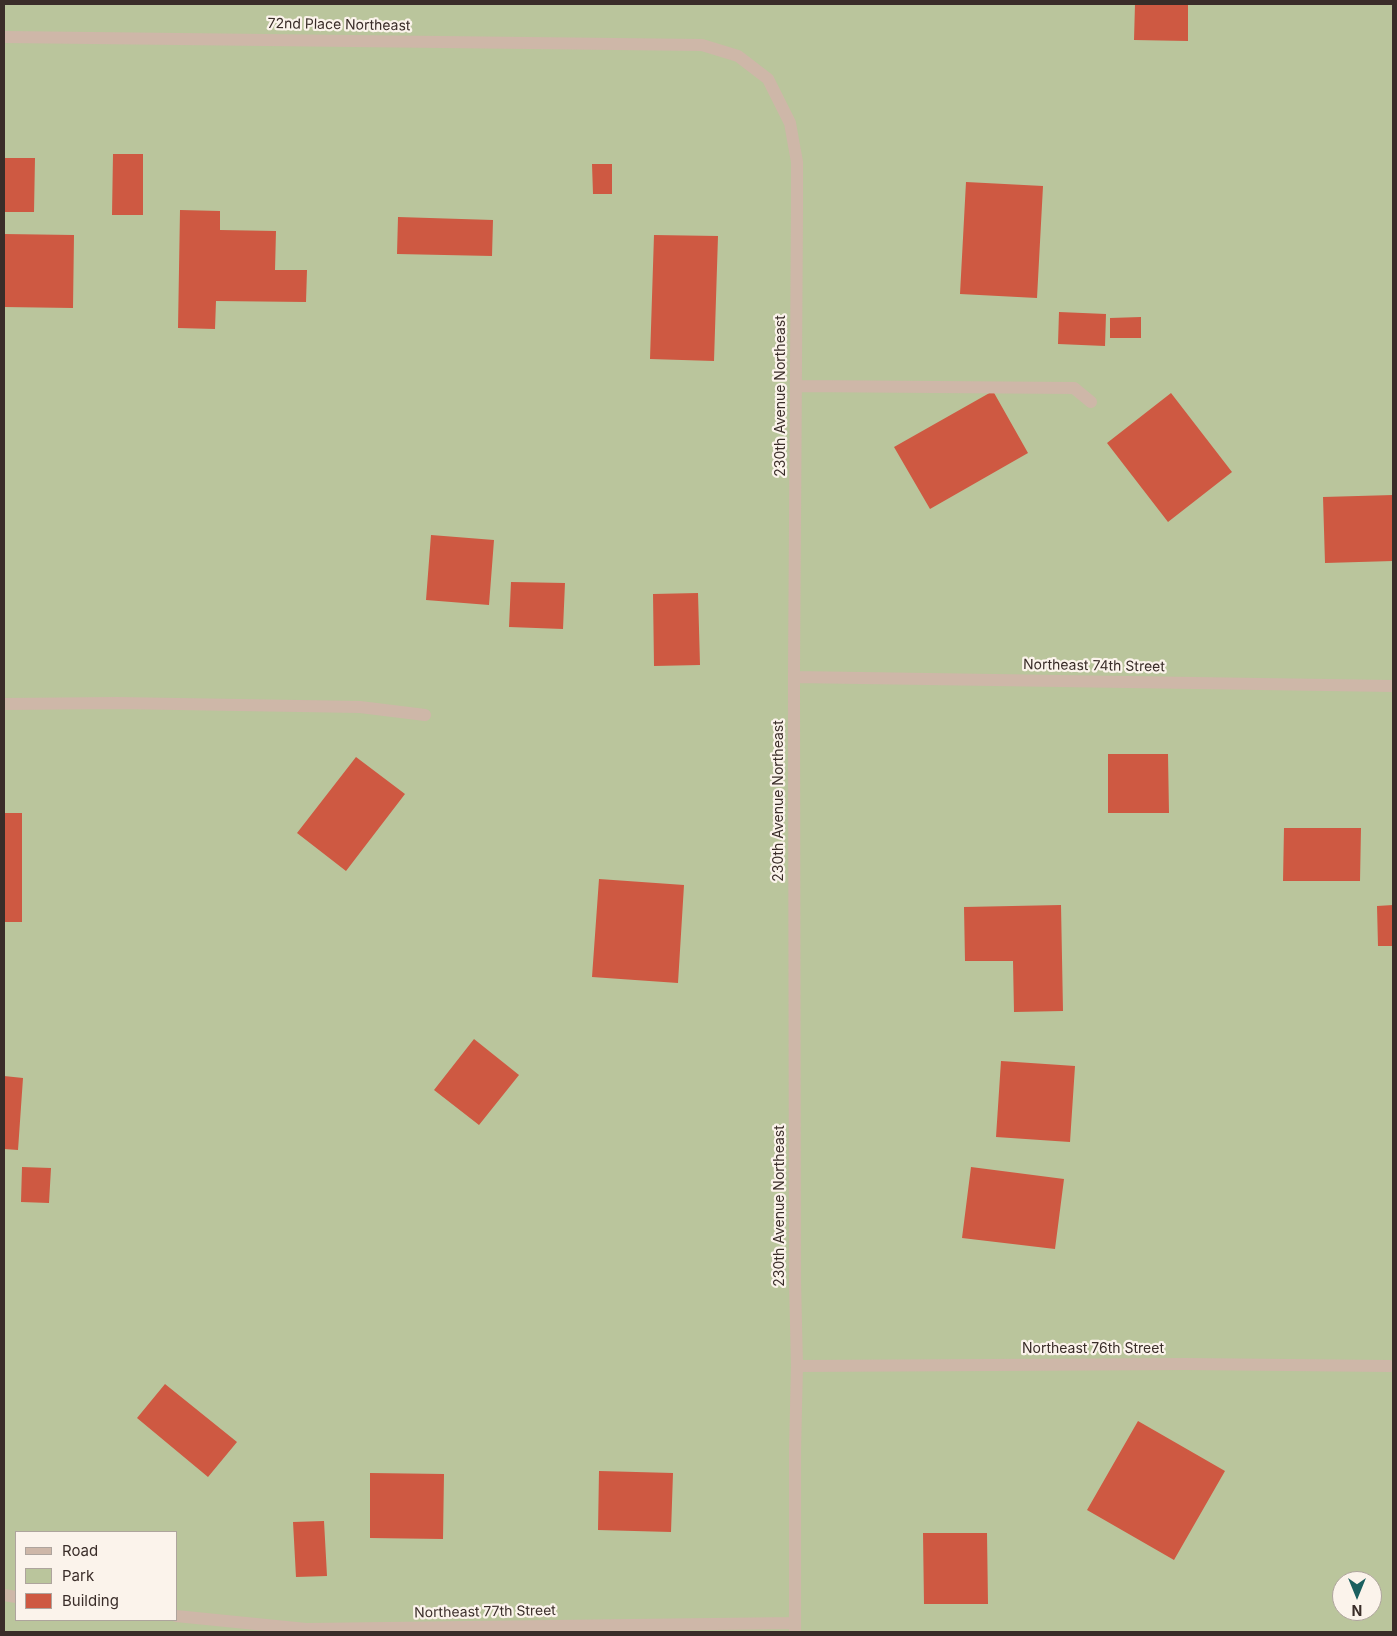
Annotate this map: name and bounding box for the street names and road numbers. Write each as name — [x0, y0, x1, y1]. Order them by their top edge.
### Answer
street label: 72nd Place Northeast — [267, 15, 411, 35]
street label: 230th Avenue Northeast — [773, 315, 789, 477]
street label: Northeast 74th Street — [1023, 656, 1165, 676]
street label: 230th Avenue Northeast — [771, 720, 787, 882]
street label: 230th Avenue Northeast — [772, 1125, 788, 1287]
street label: Northeast 76th Street — [1022, 1341, 1164, 1357]
street label: Northeast 77th Street — [414, 1602, 556, 1622]

